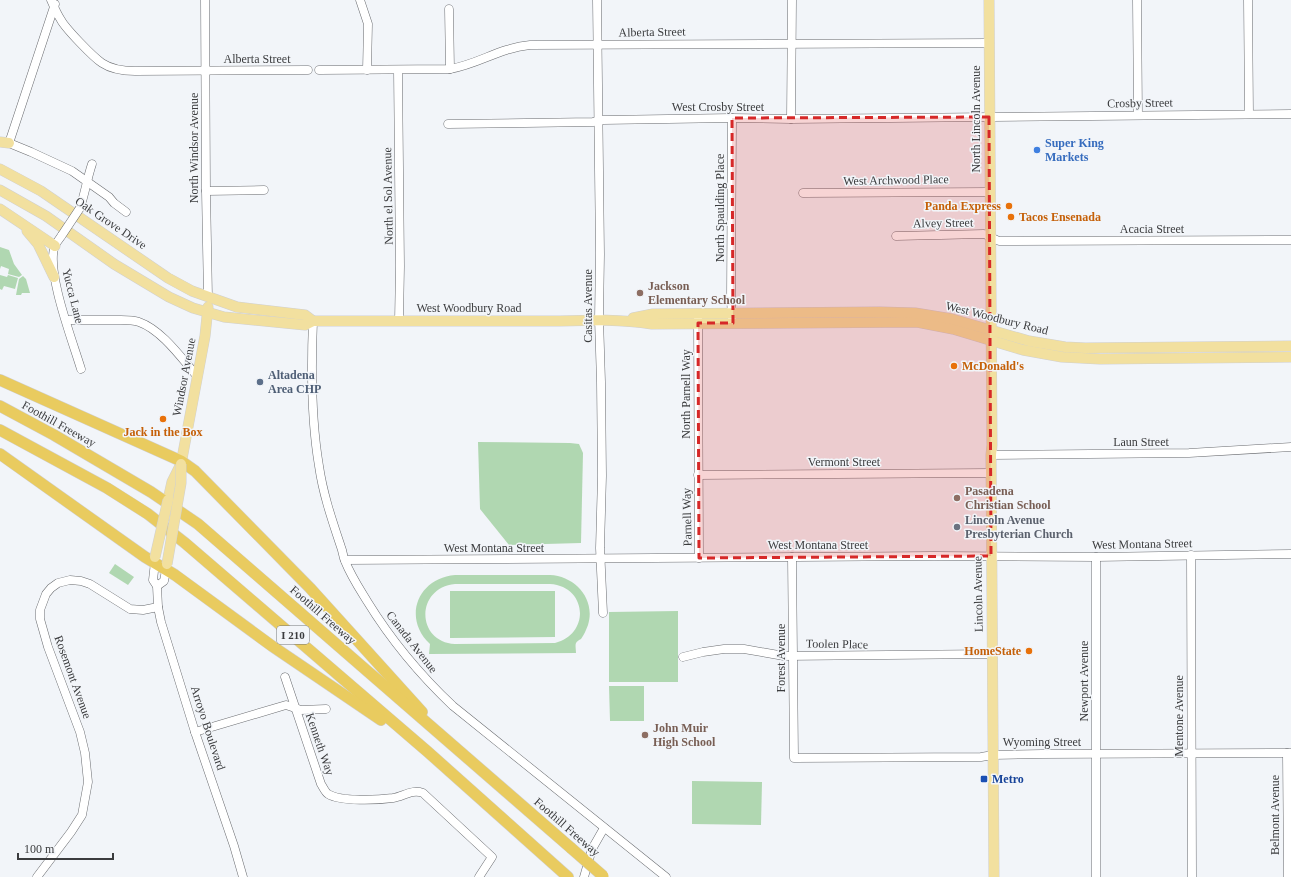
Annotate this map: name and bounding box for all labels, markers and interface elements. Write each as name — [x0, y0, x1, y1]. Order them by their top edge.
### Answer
street label: Alberta Street — [618, 24, 686, 40]
street label: Alberta Street — [224, 52, 291, 66]
street label: North Lincoln Avenue — [969, 65, 983, 173]
street label: North Windsor Avenue — [187, 93, 201, 203]
street label: Crosby Street — [1107, 95, 1174, 111]
street label: West Crosby Street — [672, 100, 765, 114]
place label: Super King Markets — [1045, 136, 1104, 164]
marker: Super King Markets — [1032, 145, 1042, 155]
street label: North el Sol Avenue — [380, 147, 396, 245]
street label: North Spaulding Place — [713, 154, 727, 262]
street label: West Archwood Place — [843, 172, 949, 188]
street label: Oak Grove Drive — [73, 194, 149, 252]
place label: Panda Express — [925, 199, 1001, 213]
marker: Panda Express — [1004, 201, 1014, 211]
place label: Tacos Ensenada — [1019, 210, 1101, 224]
marker: Tacos Ensenada — [1006, 212, 1016, 222]
street label: Alvey Street — [913, 215, 974, 231]
street label: Acacia Street — [1120, 222, 1185, 236]
street label: Yucca Lane — [59, 267, 87, 325]
street label: Casitas Avenue — [581, 269, 595, 343]
place label: Jackson Elementary School — [648, 279, 746, 307]
marker: Jackson Elementary School — [635, 288, 645, 298]
street label: West Woodbury Road — [944, 298, 1050, 338]
street label: West Woodbury Road — [416, 301, 522, 315]
street label: Windsor Avenue — [170, 337, 198, 417]
street label: North Parnell Way — [679, 349, 693, 439]
place label: McDonald's — [962, 359, 1024, 373]
marker: McDonald's — [949, 361, 959, 371]
place label: Altadena Area CHP — [268, 368, 321, 396]
marker: Altadena Area CHP — [255, 377, 265, 387]
street label: Foothill Freeway — [20, 398, 98, 450]
marker: Jack in the Box — [158, 414, 168, 424]
place label: Jack in the Box — [123, 425, 203, 439]
street label: Laun Street — [1113, 435, 1169, 449]
street label: Vermont Street — [808, 455, 881, 469]
place label: Pasadena Christian School — [965, 484, 1051, 512]
street label: Parnell Way — [679, 488, 695, 546]
marker: Pasadena Christian School — [952, 493, 962, 503]
place label: Lincoln Avenue Presbyterian Church — [965, 513, 1073, 541]
marker: Lincoln Avenue Presbyterian Church — [952, 522, 962, 532]
street label: West Montana Street — [1092, 536, 1193, 552]
street label: West Montana Street — [768, 538, 869, 552]
street label: West Montana Street — [444, 541, 545, 555]
street label: Lincoln Avenue — [970, 556, 986, 632]
street label: Foothill Freeway — [287, 583, 359, 647]
street label: Canada Avenue — [383, 608, 441, 676]
street label: Forest Avenue — [774, 624, 788, 692]
road number: I 210 — [277, 626, 309, 644]
street label: Rosemont Avenue — [51, 634, 95, 720]
street label: Toolen Place — [806, 636, 868, 652]
street label: Newport Avenue — [1077, 641, 1091, 721]
place label: HomeState — [964, 644, 1022, 658]
marker: HomeState — [1024, 646, 1034, 656]
street label: Mentone Avenue — [1172, 675, 1186, 757]
street label: Arroyo Boulevard — [188, 684, 228, 772]
street label: Kenneth Way — [303, 711, 337, 777]
place label: John Muir High School — [653, 721, 716, 749]
marker: John Muir High School — [640, 730, 650, 740]
street label: Wyoming Street — [1003, 735, 1082, 749]
place label: Metro — [992, 772, 1024, 786]
marker: Metro — [979, 774, 989, 784]
street label: Belmont Avenue — [1268, 775, 1282, 855]
street label: Foothill Freeway — [531, 795, 603, 859]
scale bar — [18, 835, 113, 861]
text: 100 m — [24, 842, 55, 856]

